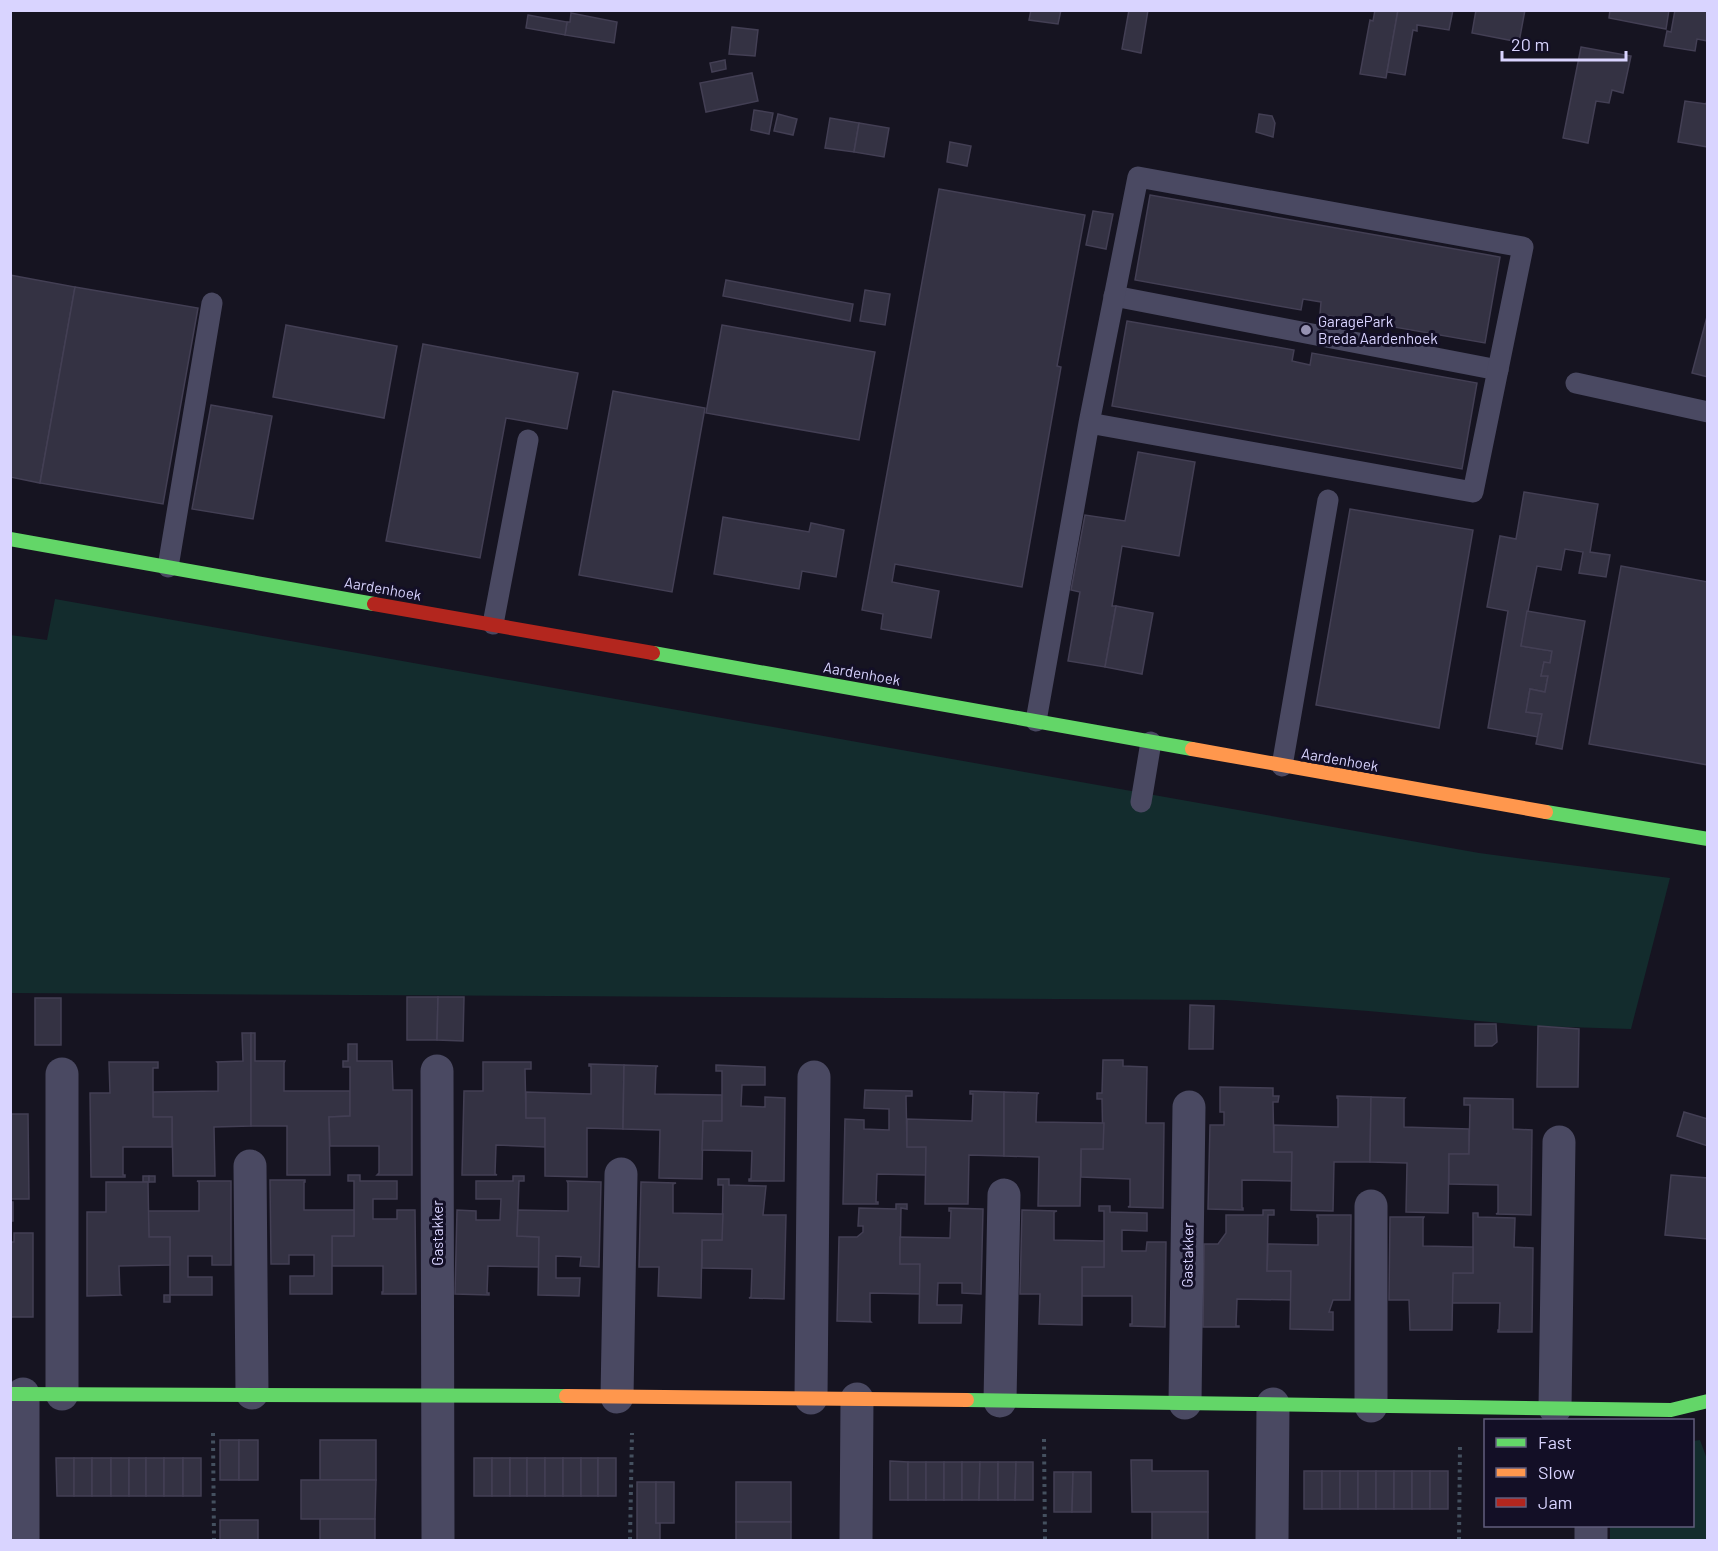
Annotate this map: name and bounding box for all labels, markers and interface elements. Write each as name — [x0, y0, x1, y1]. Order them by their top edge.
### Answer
scale bar — [1502, 24, 1626, 62]
text: 20 m — [1511, 33, 1549, 55]
place label: GaragePark Breda Aardenhoek — [1318, 312, 1438, 347]
marker: GaragePark Breda Aardenhoek — [1299, 323, 1313, 337]
street label: Aardenhoek — [343, 572, 423, 604]
street label: Aardenhoek — [822, 657, 902, 689]
street label: Aardenhoek — [1300, 743, 1380, 775]
street label: Gastakker — [428, 1200, 446, 1266]
street label: Gastakker — [1177, 1222, 1197, 1288]
legend — [1484, 1419, 1694, 1527]
text: Fast — [1538, 1431, 1572, 1453]
text: Slow — [1538, 1461, 1575, 1483]
text: Jam — [1538, 1491, 1572, 1513]

